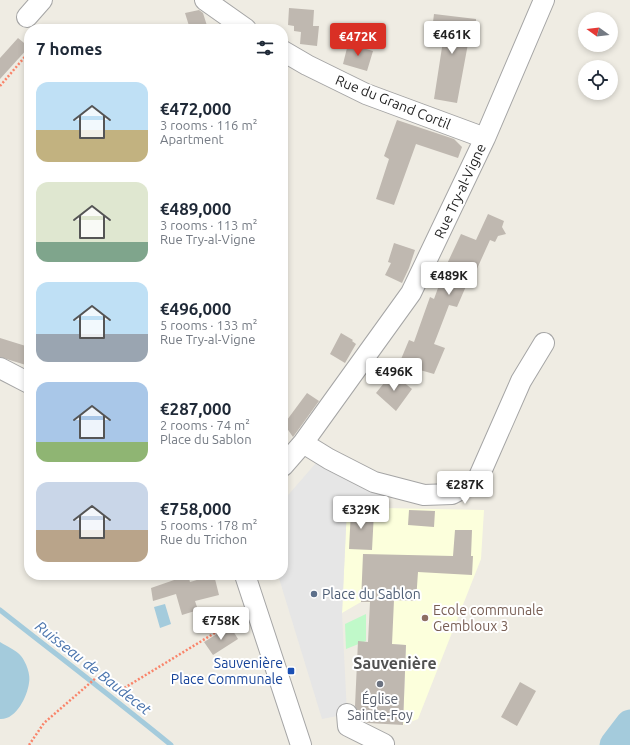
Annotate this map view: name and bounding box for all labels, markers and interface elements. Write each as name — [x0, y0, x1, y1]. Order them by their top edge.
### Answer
north arrow — [578, 12, 618, 52]
map controls — [578, 12, 618, 100]
pin: €461K — [424, 21, 480, 55]
pin: €472K — [330, 23, 386, 57]
text: €461K — [433, 27, 471, 41]
text: €472K — [339, 29, 377, 43]
icon: filters — [254, 37, 276, 59]
text: 7 homes — [36, 39, 102, 58]
button: locate — [578, 60, 618, 100]
street label: Rue du Grand Cortil — [333, 72, 453, 133]
icon: home — [68, 98, 116, 146]
text: €472,000 — [160, 99, 231, 118]
text: 3 rooms · 116 m² — [160, 118, 257, 132]
text: Apartment — [160, 132, 224, 146]
street label: Rue Try-al-Vigne — [431, 141, 489, 241]
icon: home — [68, 198, 116, 246]
text: €489,000 — [160, 199, 231, 218]
text: 3 rooms · 113 m² — [160, 218, 257, 232]
text: Rue Try-al-Vigne — [160, 232, 255, 246]
pin: €489K — [421, 262, 477, 296]
text: €489K — [430, 268, 468, 282]
icon: home — [68, 298, 116, 346]
text: €496,000 — [160, 299, 231, 318]
text: 5 rooms · 133 m² — [160, 318, 257, 332]
text: Rue Try-al-Vigne — [160, 332, 255, 346]
pin: €496K — [366, 358, 422, 392]
text: €496K — [375, 364, 413, 378]
icon: home — [68, 398, 116, 446]
text: €287,000 — [160, 399, 231, 418]
text: 2 rooms · 74 m² — [160, 418, 250, 432]
text: Place du Sablon — [160, 432, 252, 446]
pin: €287K — [437, 471, 493, 505]
text: €287K — [446, 477, 484, 491]
pin: €329K — [333, 496, 389, 530]
icon: home — [68, 498, 116, 546]
text: €758,000 — [160, 499, 231, 518]
text: €329K — [342, 502, 380, 516]
text: 5 rooms · 178 m² — [160, 518, 257, 532]
text: Rue du Trichon — [160, 532, 247, 546]
place label: Place du Sablon — [322, 586, 421, 602]
marker: Place du Sablon — [309, 589, 319, 599]
place label: Ecole communale Gembloux 3 — [433, 602, 544, 634]
pin: €758K — [193, 607, 249, 641]
text: €758K — [202, 613, 240, 627]
marker: Ecole communale Gembloux 3 — [420, 613, 430, 623]
water label: Ruisseau de Baudecet — [32, 617, 155, 718]
district label: Sauvenière — [353, 654, 437, 672]
place label: Sauvenière Place Communale — [171, 655, 283, 687]
marker: Sauvenière Place Communale — [286, 666, 296, 676]
marker: Église Sainte-Foy — [375, 679, 385, 689]
place label: Église Sainte-Foy — [347, 690, 413, 723]

